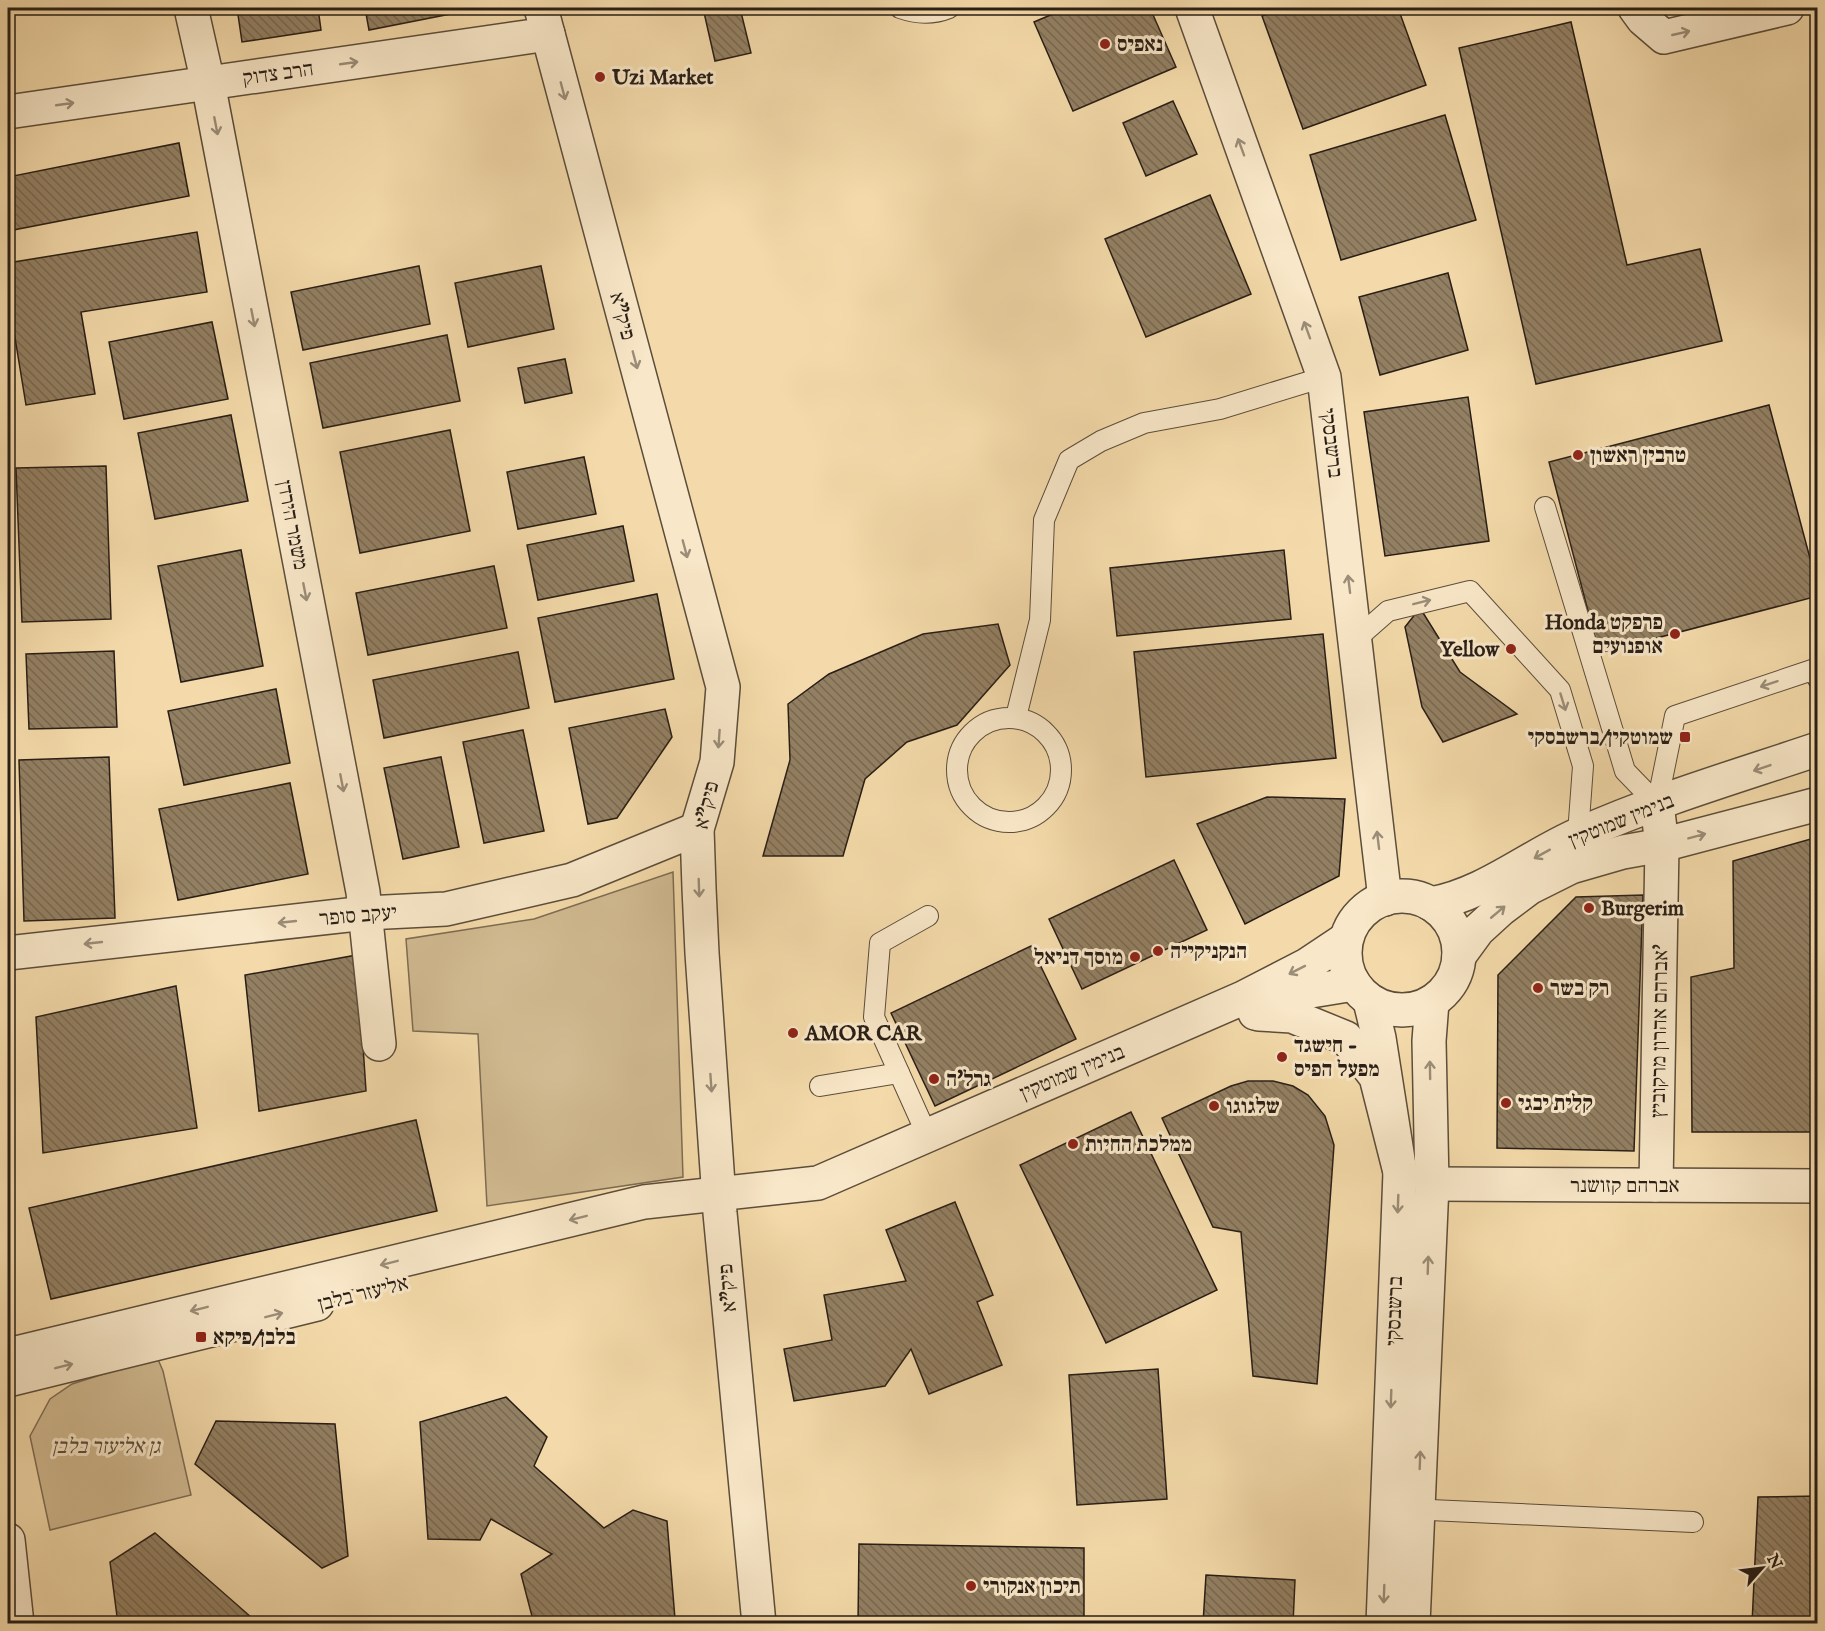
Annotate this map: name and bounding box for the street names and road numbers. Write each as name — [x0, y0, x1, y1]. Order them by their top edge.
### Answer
street label: הרב צדוק — [241, 56, 315, 93]
street label: פיק"א — [602, 289, 641, 343]
street label: ברשבסקי — [1313, 407, 1348, 480]
street label: משמר הירדן — [270, 478, 313, 572]
street label: פיק"א — [688, 779, 726, 832]
street label: בנימין שמוטקין — [1565, 788, 1678, 855]
street label: יעקב סופר — [318, 900, 398, 933]
street label: אברהם אהרון מרקוביץ' — [1645, 944, 1676, 1118]
street label: בנימין שמוטקין — [1016, 1039, 1129, 1108]
street label: אברהם קזושנר — [1570, 1173, 1680, 1200]
street label: פיק"א — [713, 1263, 744, 1313]
street label: אליעזר בלבן — [315, 1270, 411, 1319]
street label: ברשבסקי — [1381, 1276, 1410, 1347]

